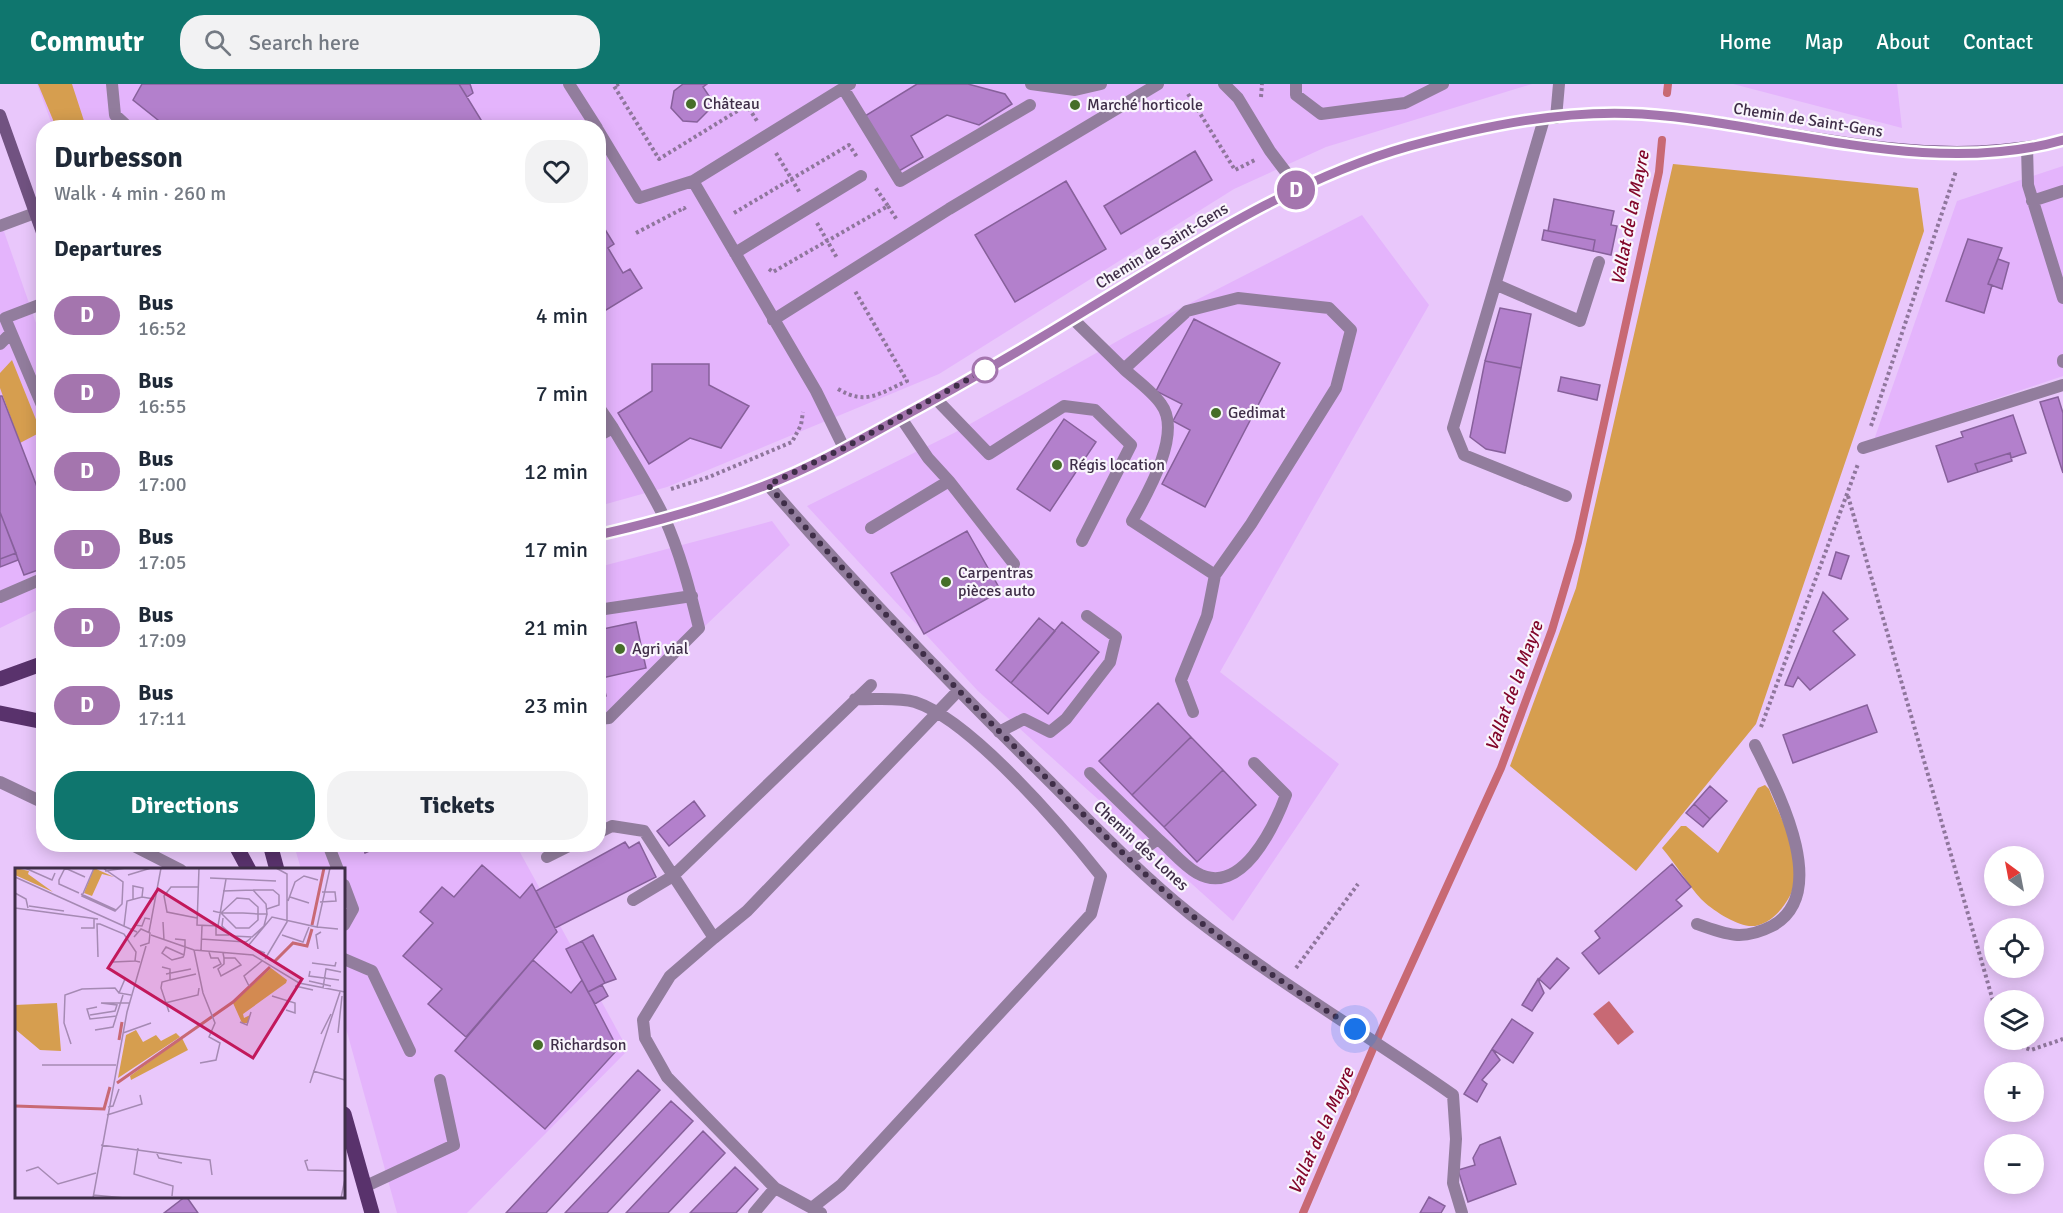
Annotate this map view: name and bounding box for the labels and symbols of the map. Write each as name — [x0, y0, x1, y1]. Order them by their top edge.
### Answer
place label: Château — [703, 94, 760, 114]
place label: Marché horticole — [1087, 95, 1203, 115]
marker: Château — [684, 97, 698, 111]
marker: Marché horticole — [1068, 98, 1082, 112]
street label: Chemin de Saint-Gens — [1732, 98, 1884, 142]
water label: Vallat de la Mayre — [1606, 148, 1654, 287]
line badge: D — [1276, 170, 1316, 210]
street label: Chemin de Saint-Gens — [1092, 199, 1232, 293]
unlabelled marker — [972, 357, 998, 383]
place label: Gedimat — [1228, 403, 1286, 423]
marker: Gedimat — [1209, 406, 1223, 420]
place label: Régis location — [1069, 455, 1165, 475]
marker: Régis location — [1050, 458, 1064, 472]
place label: Carpentras pièces auto — [958, 563, 1035, 601]
marker: Carpentras pièces auto — [939, 575, 953, 589]
water label: Vallat de la Mayre — [1480, 617, 1548, 754]
place label: Agri vial — [632, 639, 689, 659]
marker: Agri vial — [613, 642, 627, 656]
street label: Chemin des Lones — [1089, 797, 1193, 895]
north arrow — [1984, 846, 2044, 906]
inset map — [15, 868, 345, 1198]
your location — [1340, 1014, 1370, 1044]
place label: Richardson — [550, 1035, 627, 1055]
marker: Richardson — [531, 1038, 545, 1052]
water label: Vallat de la Mayre — [1283, 1063, 1359, 1198]

